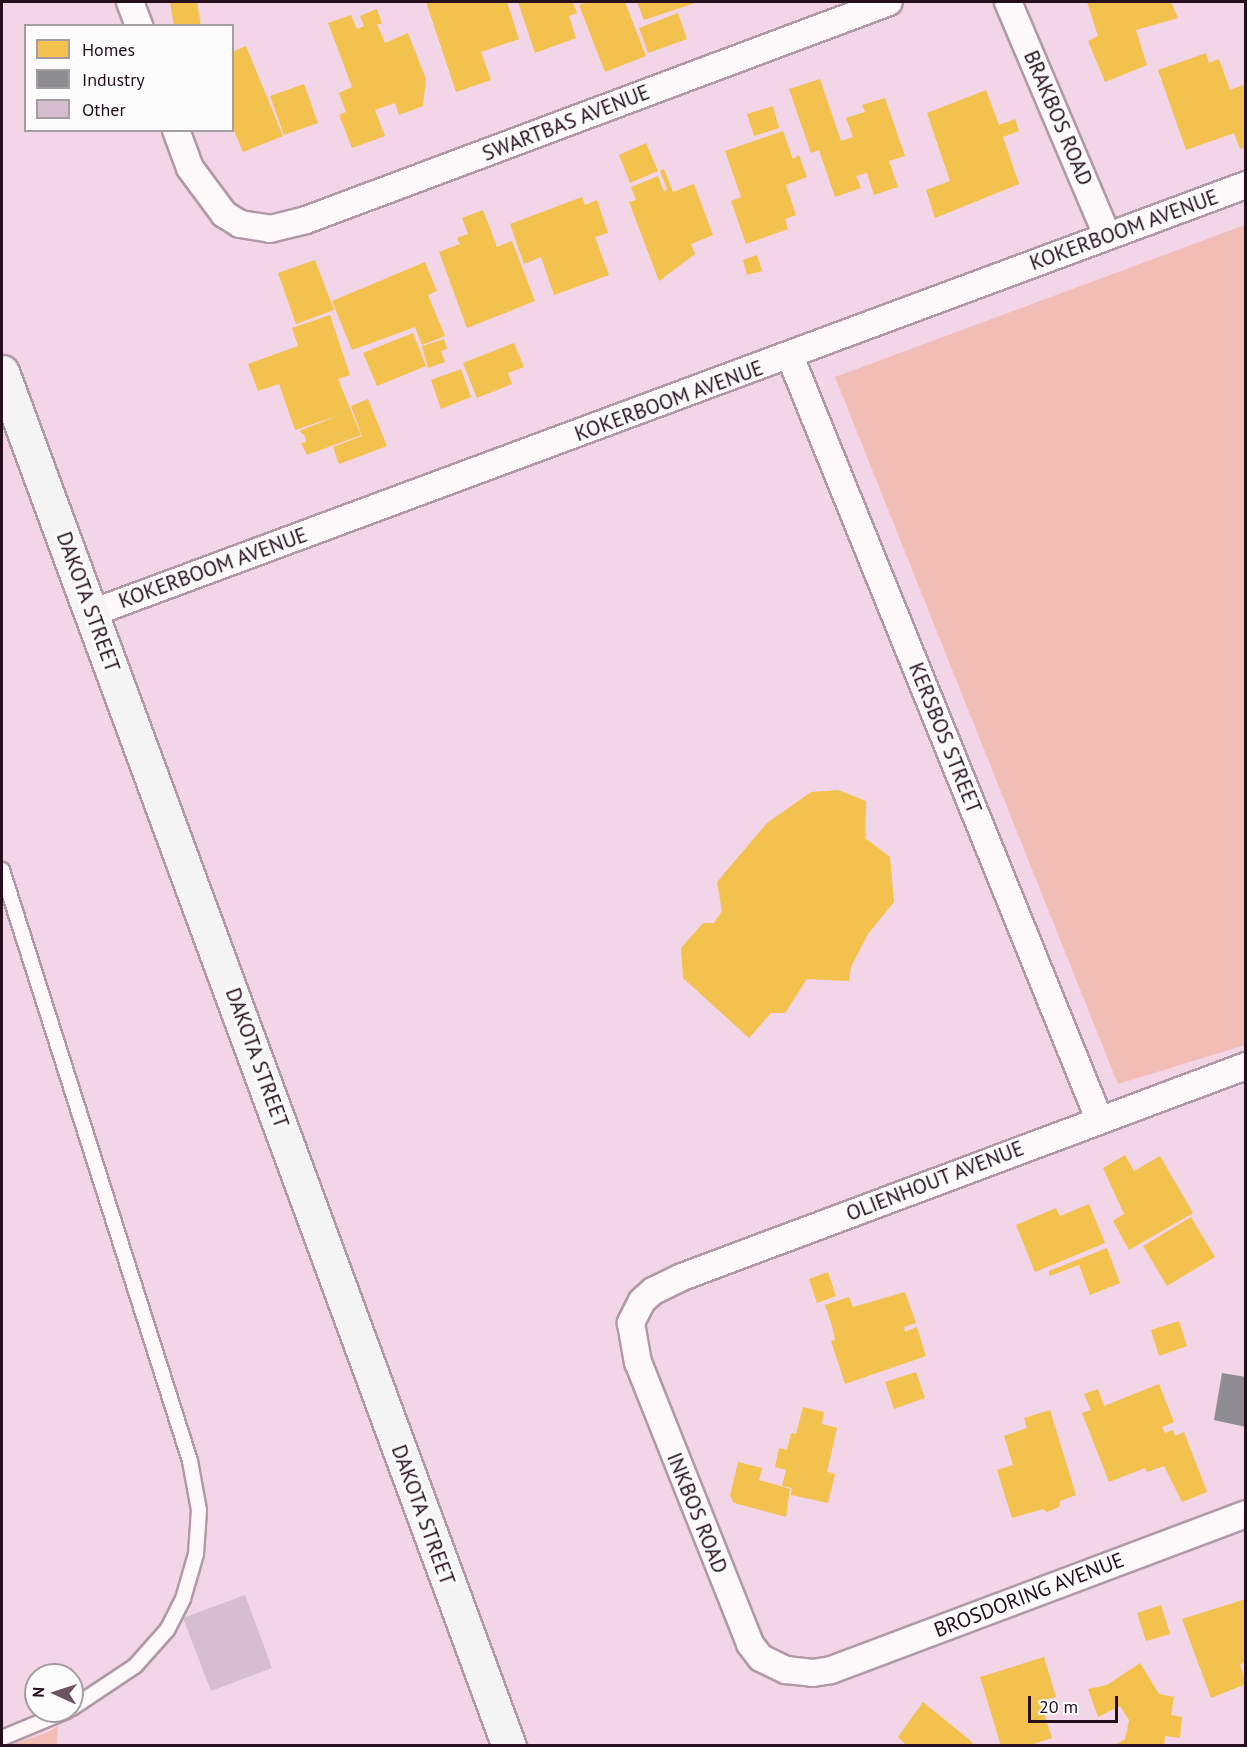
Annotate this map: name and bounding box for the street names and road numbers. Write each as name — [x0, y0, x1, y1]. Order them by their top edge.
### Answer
street label: BRAKBOS ROAD — [1018, 47, 1098, 189]
street label: SWARTBAS AVENUE — [478, 79, 654, 167]
street label: KOKERBOOM AVENUE — [1026, 184, 1222, 276]
street label: KOKERBOOM AVENUE — [571, 355, 767, 447]
street label: KOKERBOOM AVENUE — [115, 522, 311, 614]
street label: DAKOTA STREET — [51, 528, 125, 676]
street label: KERSBOS STREET — [903, 659, 987, 817]
street label: DAKOTA STREET — [220, 984, 294, 1132]
street label: OLIENHOUT AVENUE — [842, 1135, 1028, 1227]
street label: DAKOTA STREET — [386, 1441, 460, 1589]
street label: INKBOS ROAD — [661, 1449, 733, 1577]
street label: BROSDORING AVENUE — [930, 1547, 1128, 1643]

